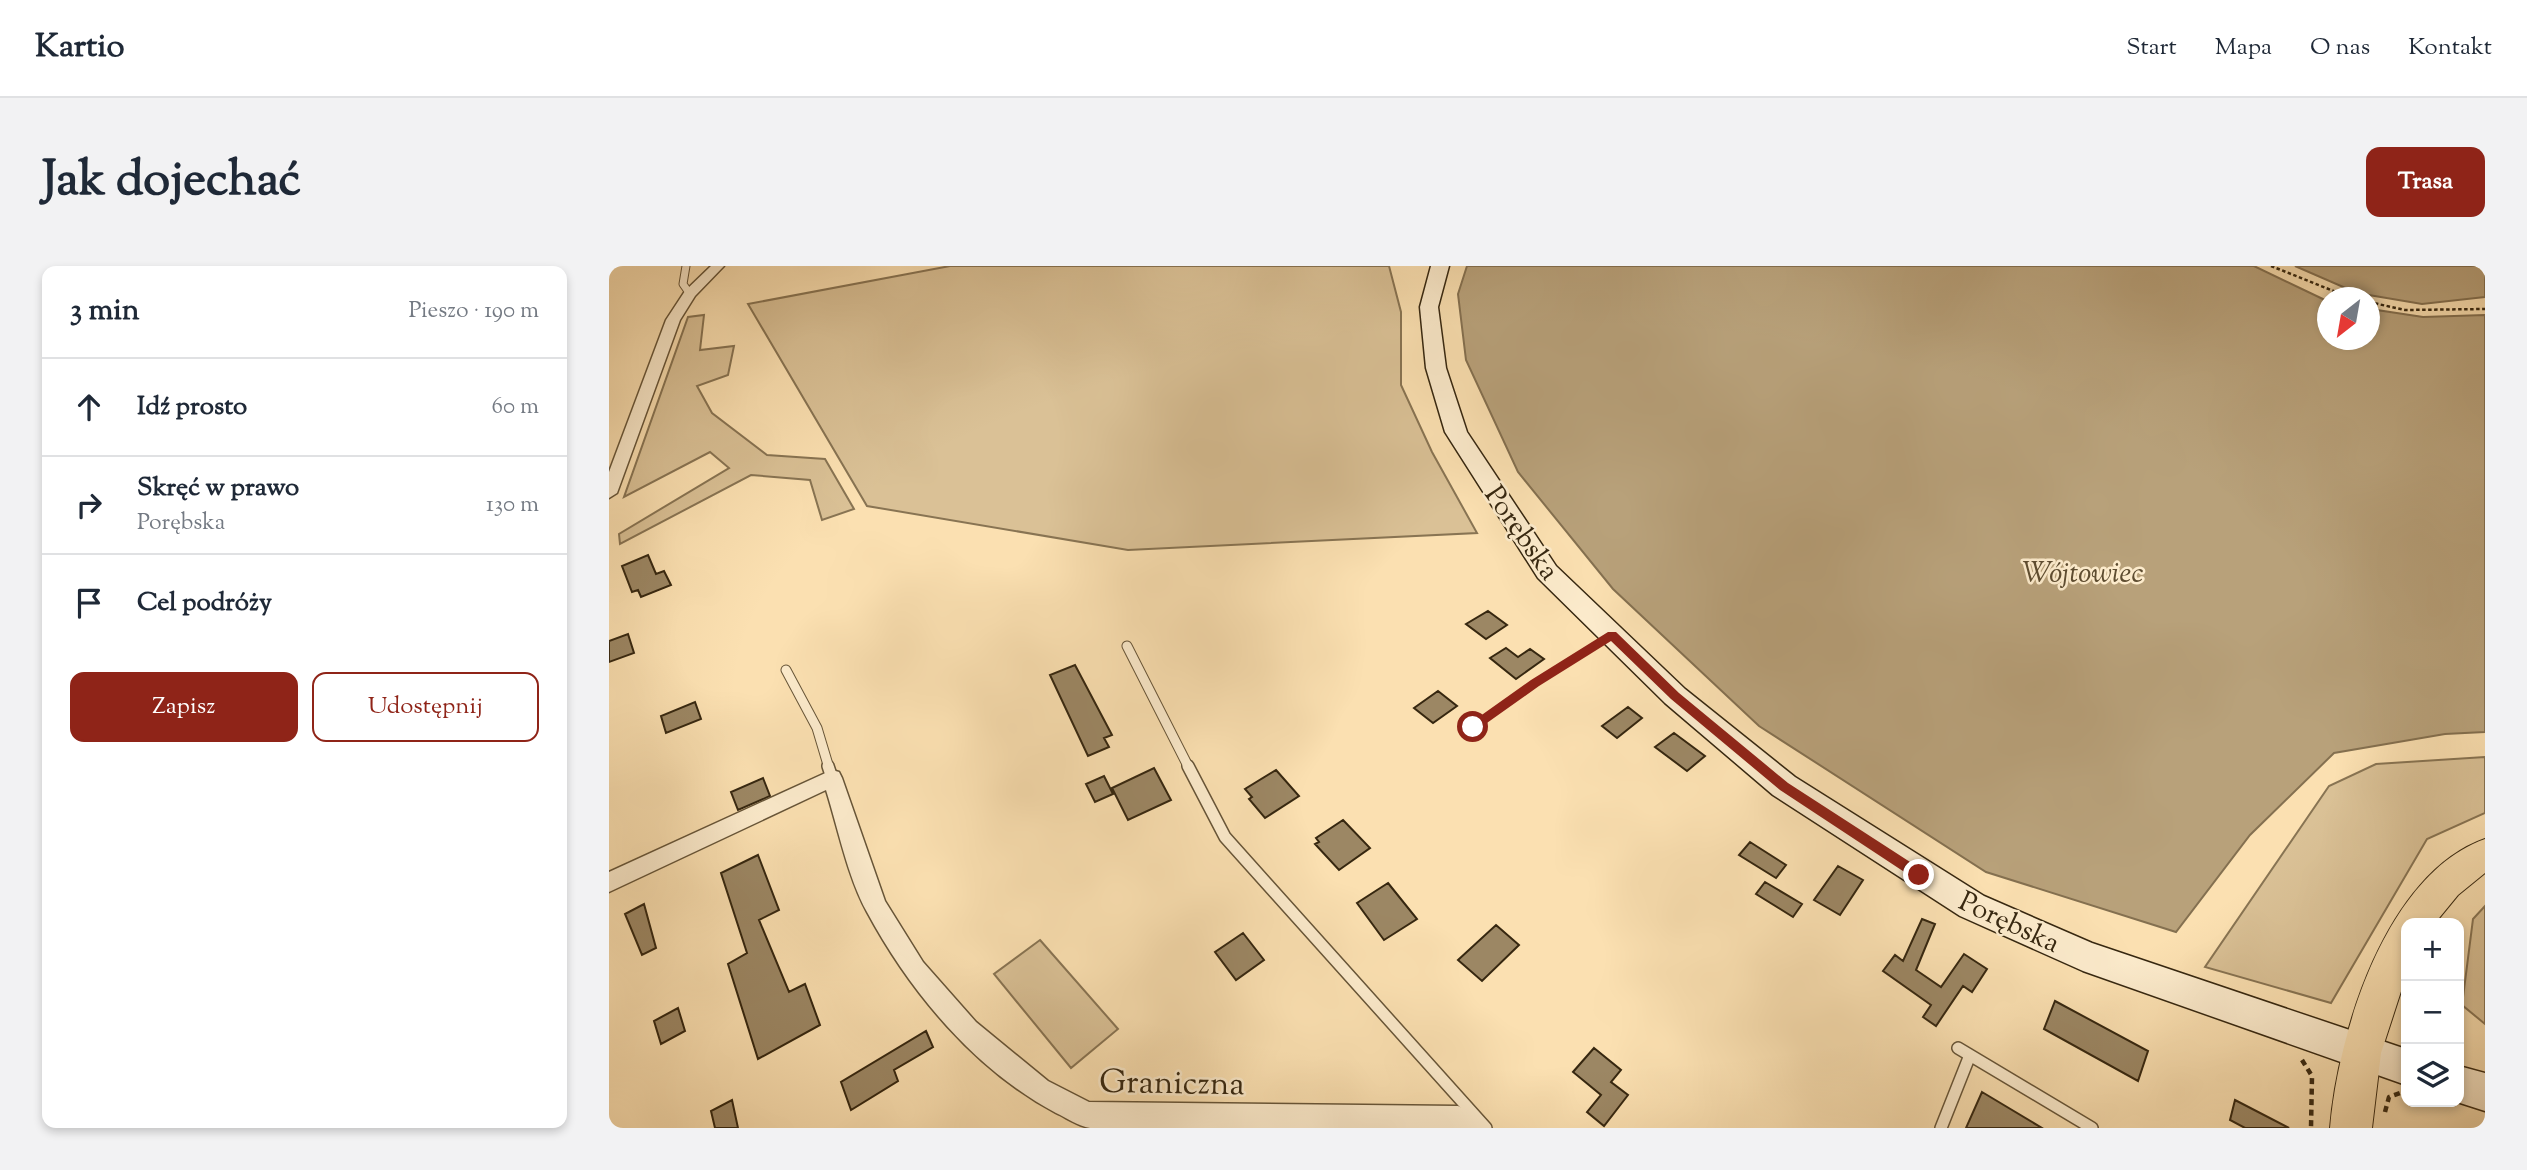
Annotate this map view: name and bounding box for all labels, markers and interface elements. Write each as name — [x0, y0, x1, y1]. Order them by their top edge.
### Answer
text: Kartio — [35, 24, 125, 72]
text: Start — [2126, 31, 2177, 65]
text: Mapa — [2215, 31, 2272, 65]
text: O nas — [2310, 31, 2370, 65]
text: Kontakt — [2408, 31, 2492, 65]
text: Jak dojechać — [42, 147, 301, 217]
button: Trasa — [2366, 147, 2485, 217]
north arrow — [2317, 287, 2380, 350]
text: 3 min — [70, 290, 140, 333]
text: Pieszo · 190 m — [408, 295, 539, 328]
icon: ahead — [70, 388, 108, 426]
text: Idź prosto — [137, 389, 247, 426]
text: 60 m — [491, 391, 539, 424]
text: Skręć w prawo — [137, 470, 299, 507]
street label: Porębska — [1473, 478, 1568, 589]
icon: right — [70, 486, 108, 524]
text: 130 m — [486, 489, 539, 522]
text: Porębska — [137, 507, 225, 540]
water label: Wójtowiec — [2022, 553, 2144, 596]
icon: arrive — [70, 584, 108, 622]
text: Cel podróży — [137, 585, 272, 622]
button: Zapisz — [70, 672, 298, 742]
button: Udostępnij — [312, 672, 539, 742]
route start — [1457, 711, 1488, 742]
route end — [1903, 859, 1934, 890]
street label: Porębska — [1951, 883, 2066, 965]
map controls — [2401, 918, 2464, 1107]
button: + — [2401, 918, 2464, 981]
button: − — [2401, 981, 2464, 1044]
button: layers — [2401, 1044, 2464, 1107]
street label: Graniczna — [1099, 1060, 1245, 1110]

